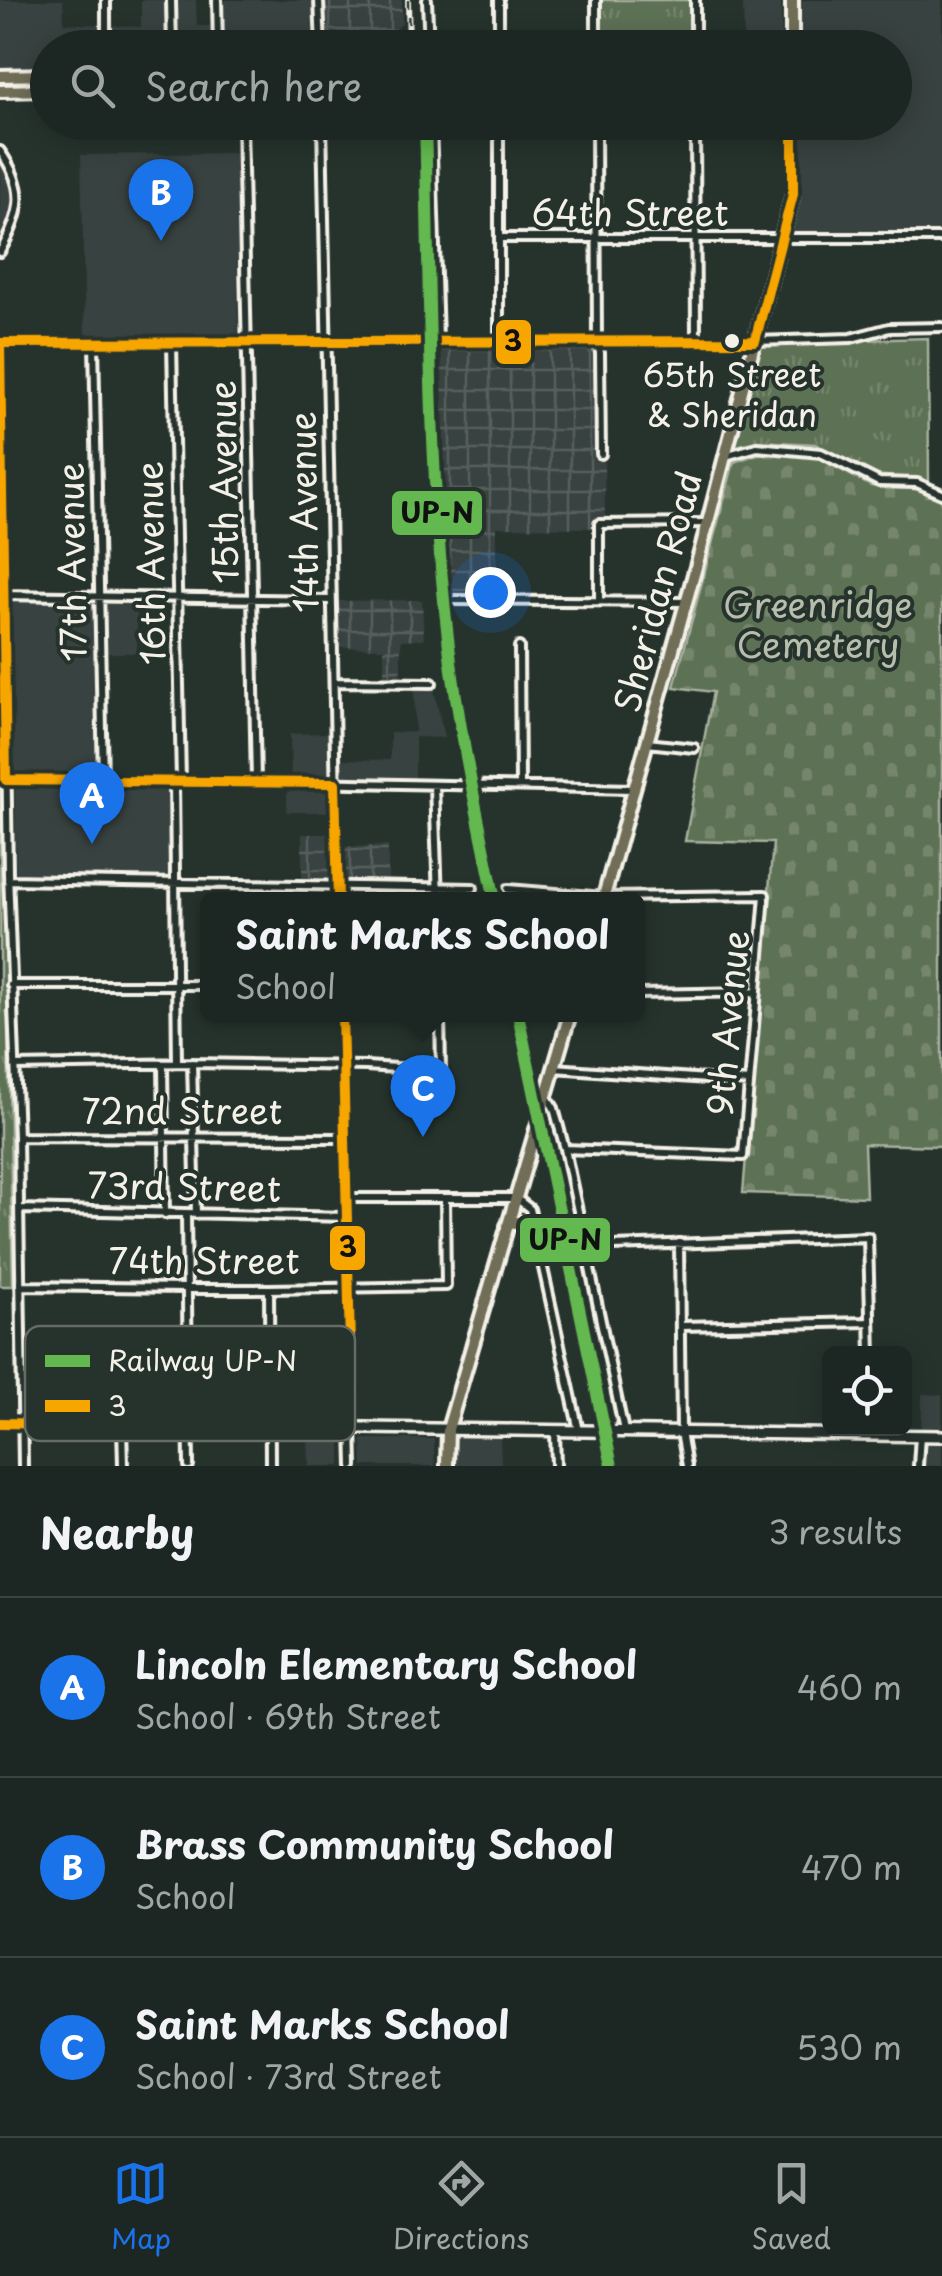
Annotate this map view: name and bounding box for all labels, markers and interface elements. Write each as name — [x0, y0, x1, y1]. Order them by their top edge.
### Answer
search box — [30, 30, 912, 140]
text: Search here — [145, 57, 362, 114]
icon: search — [65, 58, 120, 113]
pin: B — [128, 158, 194, 241]
street label: 64th Street — [531, 185, 729, 238]
line badge: 3 — [494, 318, 533, 366]
text: 3 — [504, 318, 522, 361]
marker: 65th Street & Sheridan — [722, 331, 742, 351]
place label: 65th Street & Sheridan — [643, 350, 821, 438]
street label: 15th Avenue — [194, 380, 251, 584]
street label: 14th Avenue — [274, 411, 331, 613]
street label: 16th Avenue — [121, 461, 178, 665]
street label: 17th Avenue — [42, 462, 99, 662]
street label: Sheridan Road — [599, 465, 714, 718]
line badge: UP-N — [390, 489, 484, 537]
text: UP-N — [400, 490, 474, 533]
your location — [465, 567, 516, 618]
park label: Greenridge Cemetery — [723, 577, 913, 670]
pin: A — [59, 762, 124, 844]
popup — [200, 892, 645, 1022]
text: Saint Marks School — [235, 905, 610, 962]
street label: 9th Avenue — [692, 928, 761, 1118]
text: School — [235, 962, 336, 1010]
pin: C — [390, 1054, 456, 1137]
street label: 72nd Street — [82, 1083, 282, 1136]
street label: 73rd Street — [87, 1157, 281, 1214]
line badge: UP-N — [518, 1216, 612, 1264]
text: UP-N — [528, 1217, 602, 1260]
line badge: 3 — [328, 1224, 367, 1272]
text: 3 — [339, 1224, 357, 1267]
street label: 74th Street — [108, 1233, 300, 1286]
legend — [25, 1326, 355, 1441]
text: Railway UP-N — [108, 1338, 297, 1381]
map controls — [822, 1346, 912, 1436]
button: locate — [822, 1346, 912, 1436]
text: 3 — [108, 1383, 126, 1426]
text: Nearby — [40, 1500, 194, 1563]
text: 3 results — [768, 1507, 902, 1555]
text: Lincoln Elementary School — [135, 1635, 637, 1692]
text: A — [60, 1663, 85, 1711]
text: 460 m — [797, 1663, 902, 1711]
text: School · 69th Street — [135, 1692, 441, 1740]
text: Brass Community School — [135, 1815, 614, 1872]
text: B — [62, 1843, 83, 1891]
text: 470 m — [801, 1843, 902, 1891]
text: School — [135, 1872, 236, 1920]
text: Saint Marks School — [135, 1995, 509, 2052]
text: C — [60, 2023, 85, 2071]
text: 530 m — [796, 2023, 902, 2071]
text: School · 73rd Street — [135, 2052, 442, 2100]
tab: Map — [111, 2156, 171, 2259]
tab: Directions — [393, 2156, 529, 2259]
tab: Saved — [751, 2156, 831, 2259]

